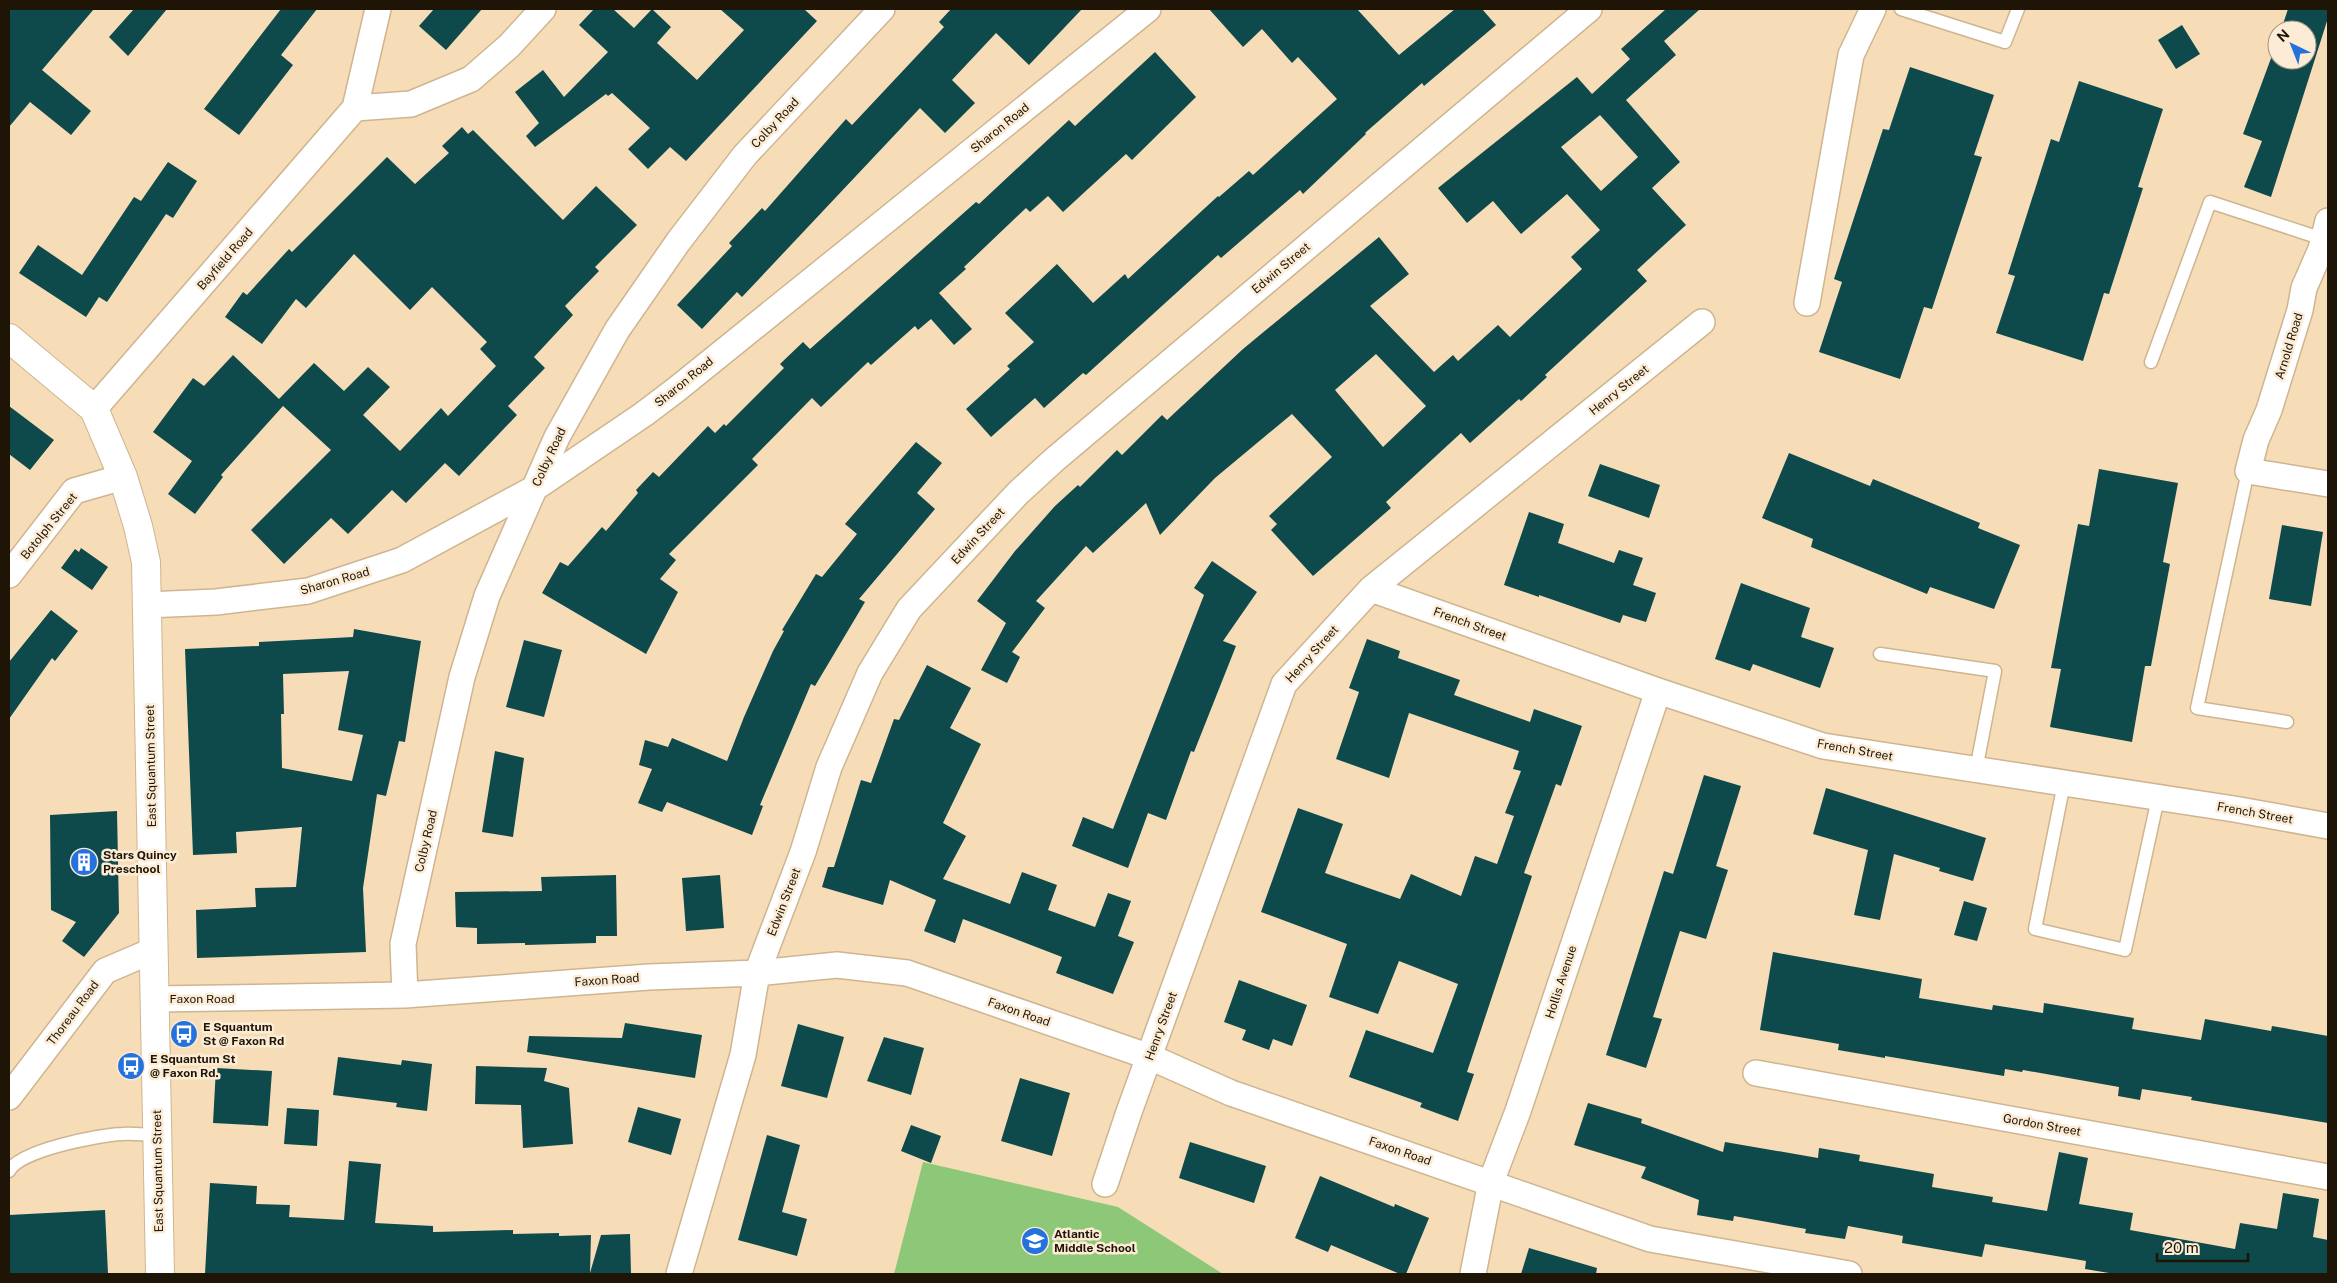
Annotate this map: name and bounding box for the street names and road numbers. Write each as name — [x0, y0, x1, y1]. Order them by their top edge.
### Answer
street label: Colby Road — [748, 95, 802, 151]
street label: Sharon Road — [968, 100, 1032, 156]
street label: Bayfield Road — [194, 225, 256, 293]
street label: Edwin Street — [1249, 239, 1313, 296]
street label: Arnold Road — [2272, 311, 2306, 381]
street label: Sharon Road — [652, 354, 716, 410]
street label: Henry Street — [1587, 362, 1652, 418]
street label: Colby Road — [529, 425, 569, 489]
street label: Botolph Street — [18, 490, 80, 562]
street label: Edwin Street — [948, 505, 1008, 567]
street label: Sharon Road — [299, 564, 371, 598]
street label: French Street — [1432, 604, 1509, 644]
street label: Henry Street — [1283, 622, 1342, 685]
street label: East Squantum Street — [143, 704, 159, 828]
street label: French Street — [1816, 736, 1894, 764]
street label: French Street — [2216, 799, 2294, 827]
street label: Colby Road — [412, 809, 440, 873]
street label: Edwin Street — [765, 866, 804, 938]
street label: Hollis Avenue — [1543, 943, 1579, 1020]
street label: Faxon Road — [574, 971, 640, 989]
street label: Thoreau Road — [44, 978, 102, 1048]
street label: Henry Street — [1142, 989, 1180, 1062]
street label: Faxon Road — [169, 992, 235, 1006]
street label: Faxon Road — [986, 995, 1052, 1029]
street label: East Squantum Street — [150, 1109, 166, 1233]
street label: Gordon Street — [2002, 1111, 2082, 1139]
street label: Faxon Road — [1367, 1134, 1433, 1168]

